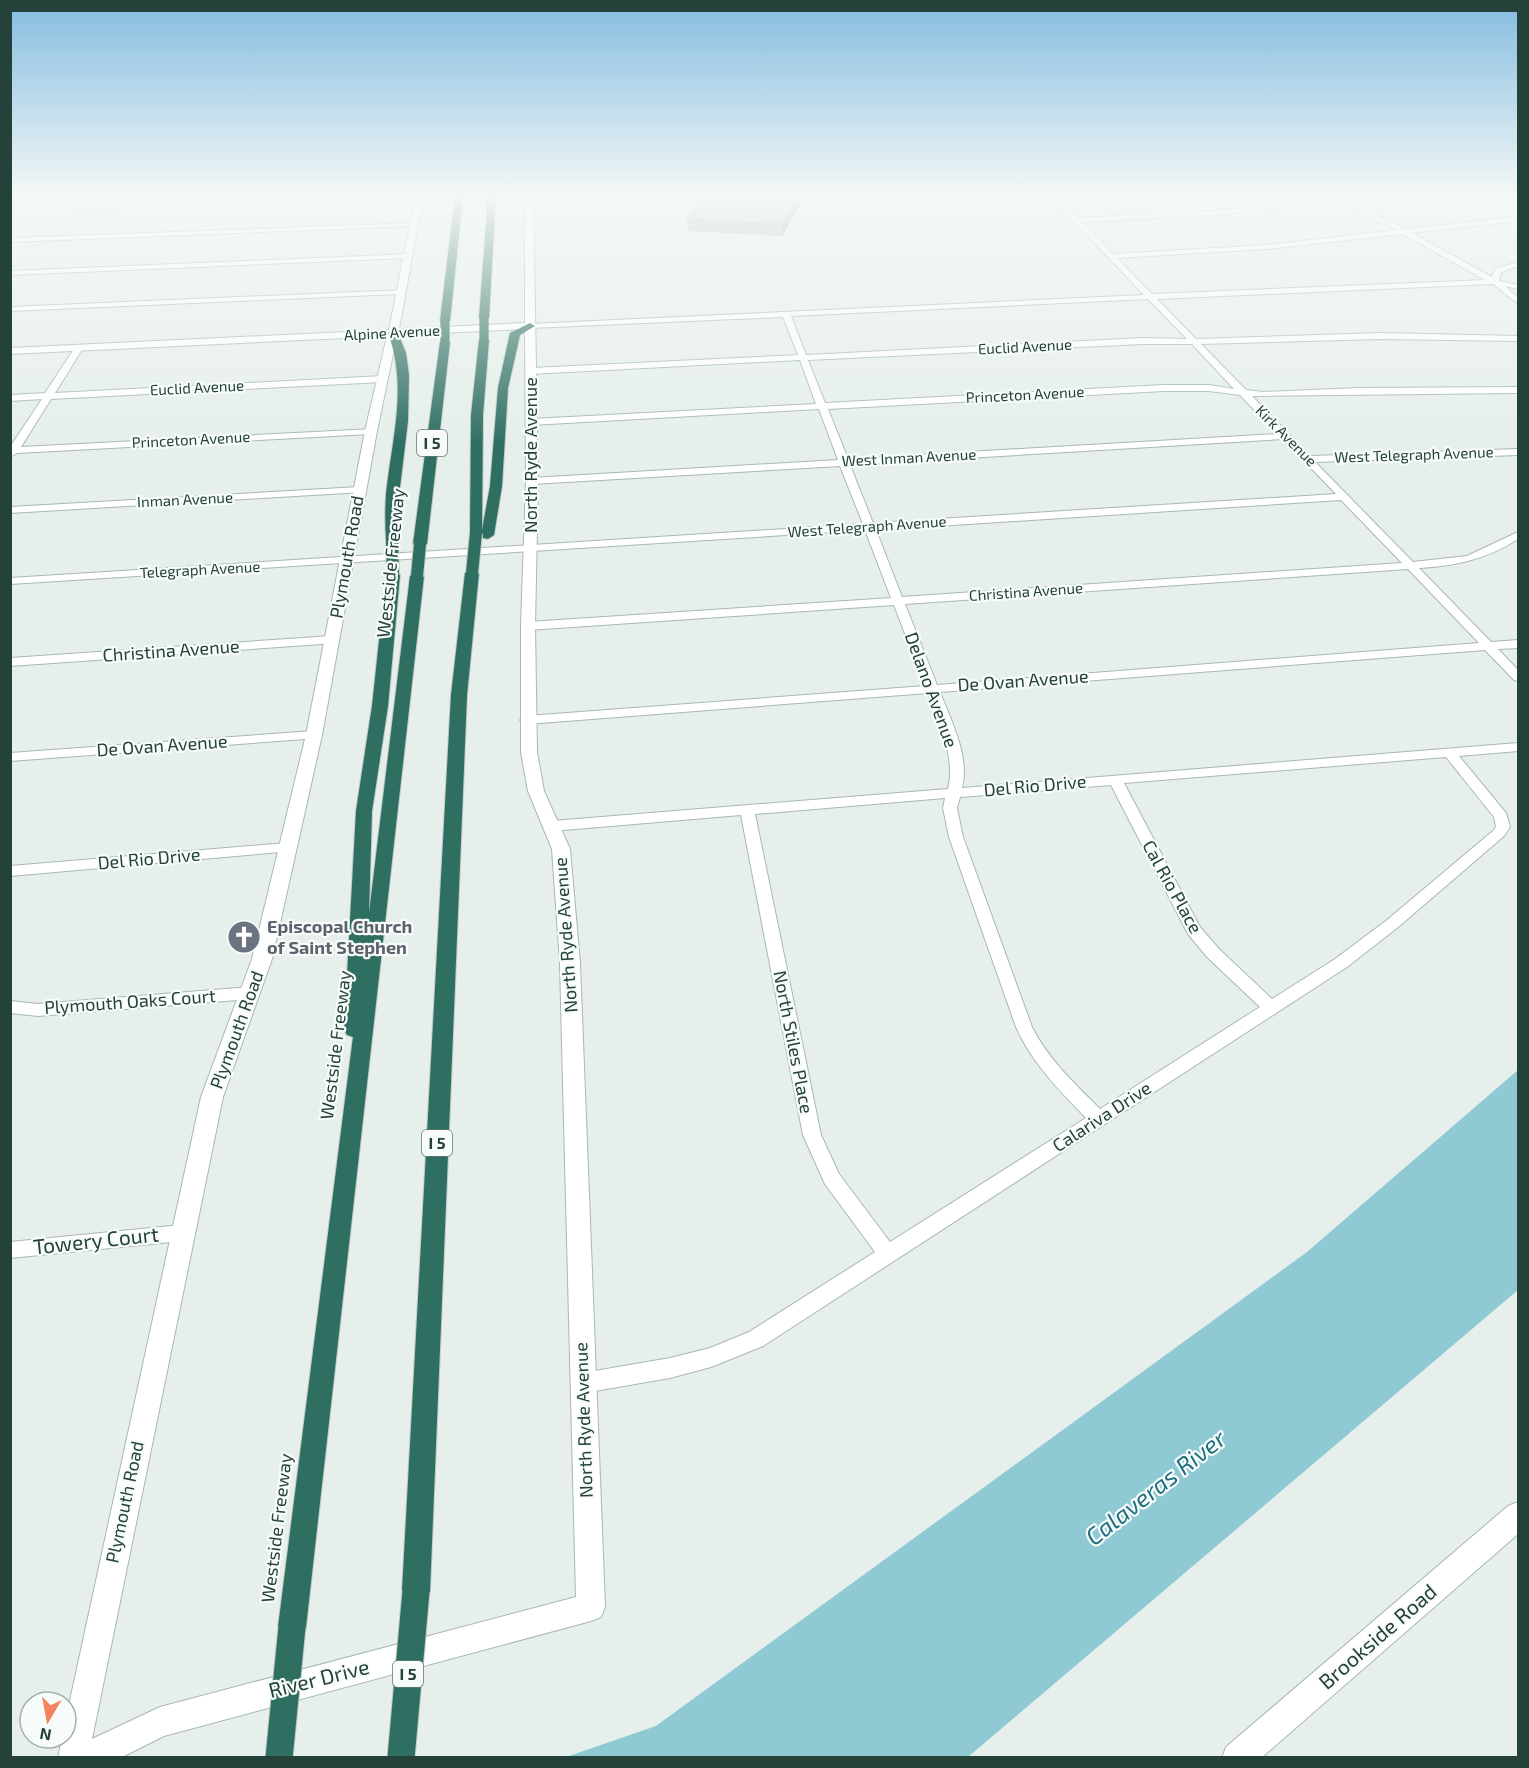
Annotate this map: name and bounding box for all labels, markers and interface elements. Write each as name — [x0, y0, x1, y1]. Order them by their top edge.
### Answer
street label: Alpine Avenue — [343, 320, 440, 344]
street label: Euclid Avenue — [977, 335, 1073, 357]
street label: Euclid Avenue — [149, 376, 245, 398]
street label: North Ryde Avenue — [519, 377, 541, 533]
street label: Princeton Avenue — [965, 382, 1085, 406]
street label: Kirk Avenue — [1252, 401, 1321, 470]
street label: Princeton Avenue — [131, 427, 251, 451]
road number: I 5 — [417, 430, 447, 456]
street label: West Telegraph Avenue — [1334, 442, 1494, 466]
street label: West Inman Avenue — [841, 444, 977, 470]
street label: Westside Freeway — [371, 487, 409, 639]
street label: Inman Avenue — [137, 488, 233, 511]
street label: Plymouth Road — [324, 494, 368, 620]
street label: West Telegraph Avenue — [787, 511, 947, 541]
street label: Telegraph Avenue — [139, 557, 261, 581]
street label: Christina Avenue — [968, 578, 1084, 604]
street label: Delano Avenue — [901, 629, 963, 750]
street label: Christina Avenue — [102, 634, 240, 666]
street label: De Ovan Avenue — [957, 664, 1089, 696]
street label: De Ovan Avenue — [96, 729, 228, 761]
street label: Del Rio Drive — [983, 770, 1087, 800]
street label: Cal Rio Place — [1138, 836, 1207, 937]
street label: Del Rio Drive — [97, 843, 201, 873]
street label: North Ryde Avenue — [549, 857, 581, 1014]
place label: Episcopal Church of Saint Stephen — [267, 915, 412, 958]
church icon: Episcopal Church of Saint Stephen — [226, 919, 262, 955]
street label: Plymouth Road — [204, 968, 268, 1092]
street label: North Stiles Place — [769, 968, 819, 1115]
street label: Westside Freeway — [315, 969, 355, 1121]
street label: Plymouth Oaks Court — [44, 984, 216, 1018]
street label: Calariva Drive — [1048, 1076, 1155, 1156]
road number: I 5 — [422, 1130, 452, 1156]
street label: Towery Court — [32, 1220, 160, 1259]
street label: North Ryde Avenue — [569, 1342, 597, 1498]
water label: Calaveras River — [1079, 1423, 1231, 1551]
street label: Plymouth Road — [100, 1439, 148, 1565]
street label: Westside Freeway — [256, 1452, 296, 1604]
street label: Brookside Road — [1313, 1578, 1441, 1694]
street label: River Drive — [266, 1653, 372, 1702]
road number: I 5 — [393, 1661, 423, 1687]
north arrow — [18, 1690, 78, 1750]
text: N — [38, 1725, 53, 1746]

